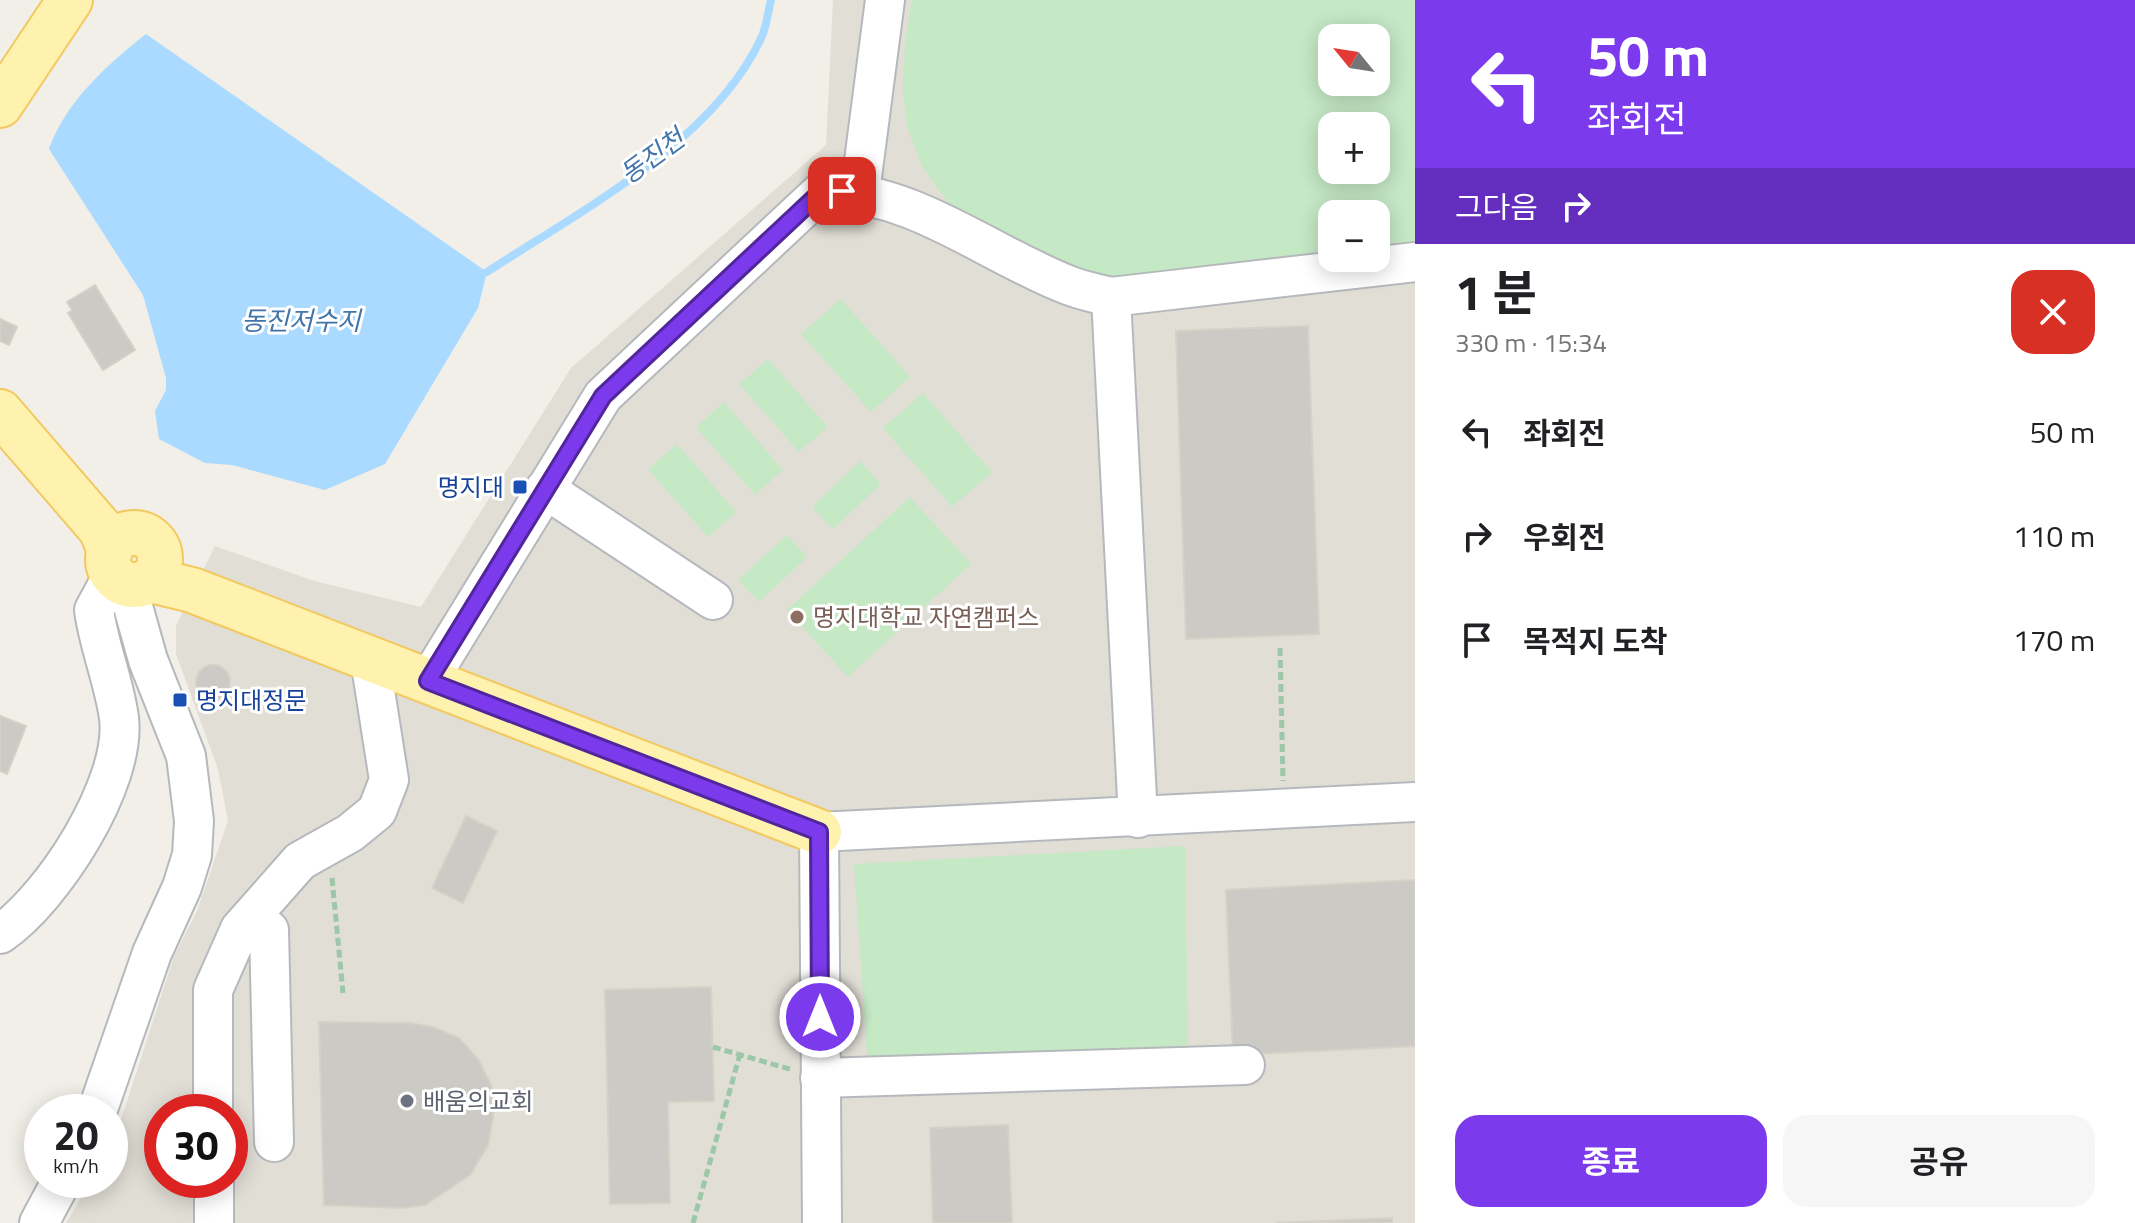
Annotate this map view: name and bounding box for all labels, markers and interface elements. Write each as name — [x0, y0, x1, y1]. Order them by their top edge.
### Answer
text: 50 m — [1587, 13, 1709, 98]
north arrow — [1318, 24, 1390, 96]
map controls — [1318, 24, 1390, 272]
icon: left — [1455, 32, 1559, 136]
text: 좌회전 — [1587, 91, 1686, 146]
button: + — [1318, 112, 1390, 184]
water label: 동진천 — [612, 117, 695, 193]
pin — [808, 157, 876, 225]
icon: arrive — [820, 169, 864, 213]
text: 그다음 — [1455, 184, 1538, 230]
icon: right — [1554, 184, 1598, 228]
button: − — [1318, 200, 1390, 272]
text: 1 분 — [1455, 256, 1537, 329]
button: close — [2011, 270, 2095, 354]
water label: 동진저수지 — [241, 301, 363, 340]
text: 330 m · 15:34 — [1455, 323, 1607, 362]
text: 50 m — [2030, 409, 2095, 455]
icon: left — [1455, 410, 1499, 454]
text: 좌회전 — [1523, 410, 1606, 456]
place label: 명지대 — [438, 469, 504, 505]
marker: 명지대 — [511, 478, 529, 496]
text: 110 m — [2013, 513, 2095, 559]
icon: right — [1455, 514, 1499, 558]
text: 우회전 — [1523, 514, 1606, 560]
place label: 명지대학교 자연캠퍼스 — [813, 599, 1039, 635]
marker: 명지대학교 자연캠퍼스 — [788, 608, 806, 626]
text: 170 m — [2013, 617, 2095, 663]
icon: arrive — [1455, 618, 1499, 662]
text: 목적지 도착 — [1523, 618, 1668, 664]
place label: 명지대정문 — [196, 682, 306, 718]
marker: 명지대정문 — [171, 691, 189, 709]
position arrow — [778, 975, 862, 1059]
place label: 배움의교회 — [423, 1083, 533, 1119]
marker: 배움의교회 — [398, 1092, 416, 1110]
speed limit sign: 30 — [144, 1094, 248, 1198]
text: 20 — [54, 1105, 98, 1166]
button: 종료 — [1455, 1115, 1767, 1207]
button: 공유 — [1783, 1115, 2095, 1207]
text: km/h — [53, 1150, 99, 1181]

